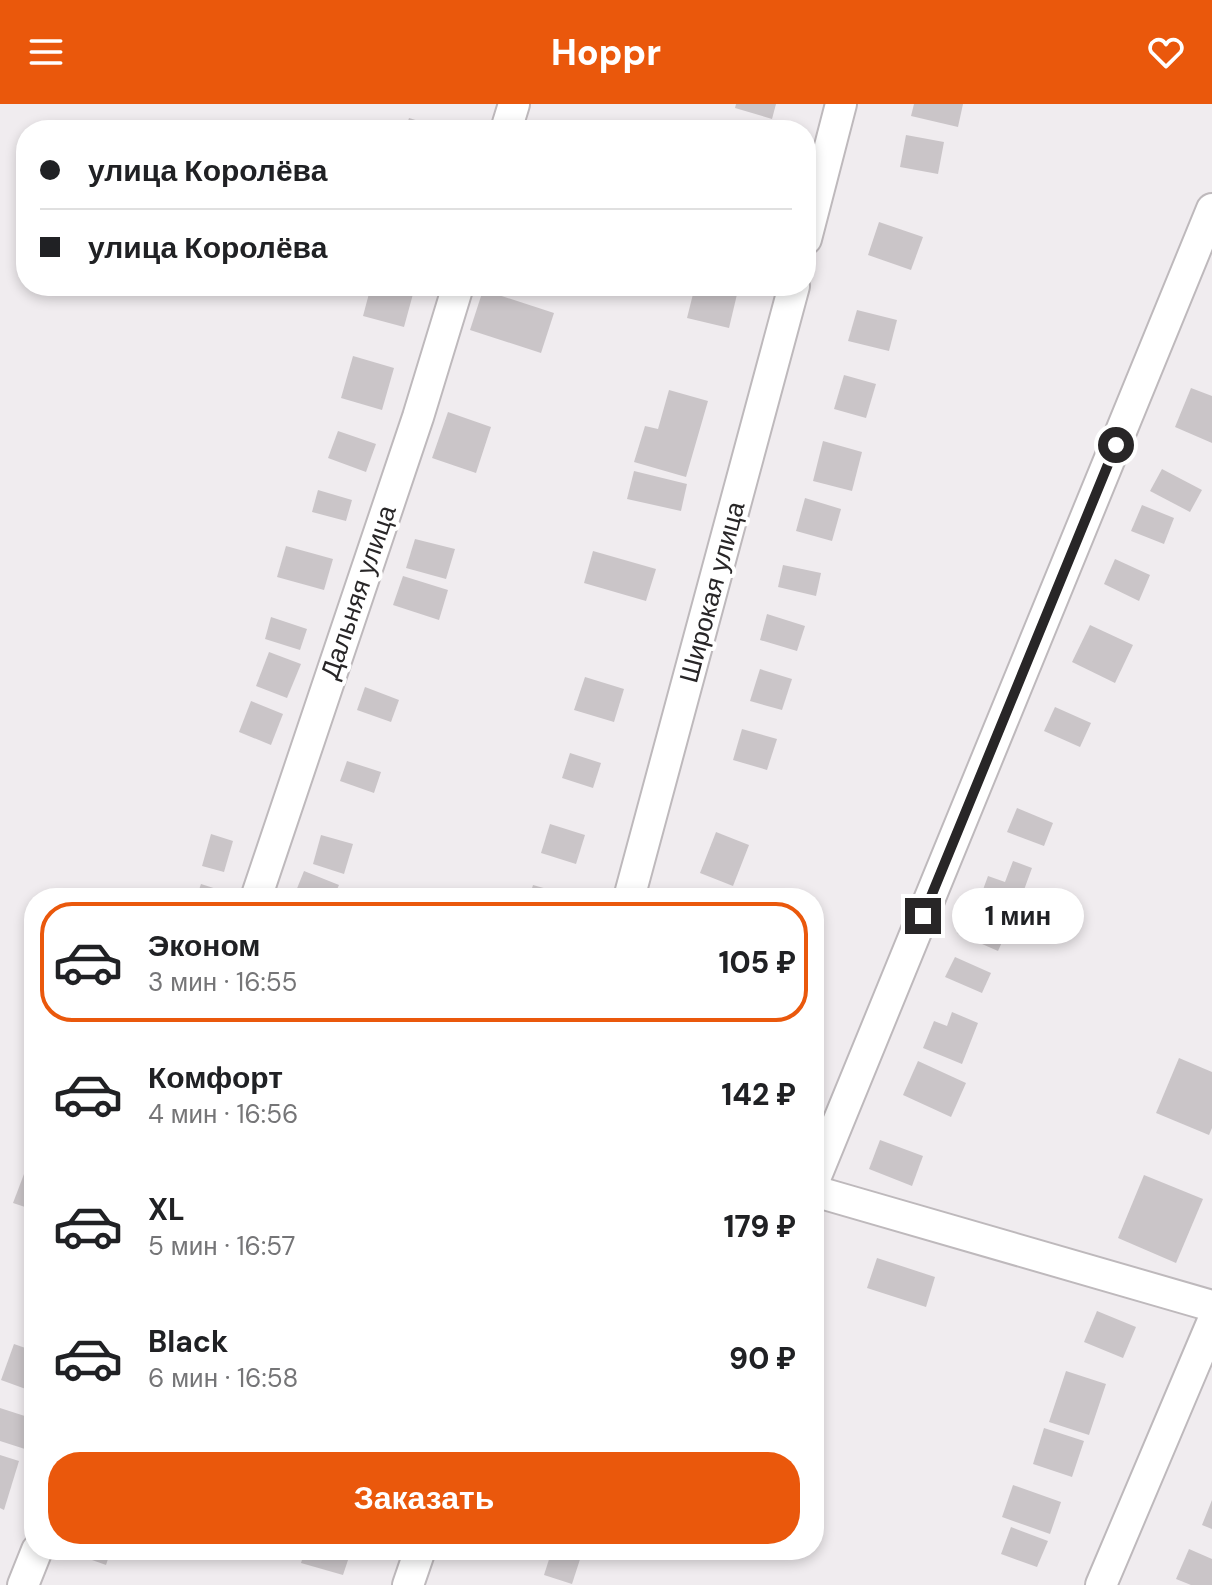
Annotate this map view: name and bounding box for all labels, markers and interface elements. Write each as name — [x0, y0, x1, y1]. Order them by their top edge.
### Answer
text: Hoppr — [551, 29, 661, 76]
icon: menu — [24, 30, 68, 74]
icon: heart — [1144, 30, 1188, 74]
text: улица Королёва — [88, 151, 327, 190]
text: улица Королёва — [88, 228, 327, 267]
route start — [1098, 427, 1134, 463]
street label: Широкая улица — [671, 497, 753, 686]
street label: Дальняя улица — [312, 500, 404, 683]
callout: 1 мин — [951, 888, 1083, 944]
route end — [905, 898, 941, 934]
text: 1 мин — [985, 899, 1051, 933]
icon: car — [52, 926, 124, 998]
text: Эконом — [148, 926, 261, 965]
text: 105 ₽ — [718, 943, 796, 982]
text: 3 мин · 16:55 — [148, 965, 297, 999]
icon: car — [52, 1058, 124, 1130]
text: Комфорт — [148, 1058, 283, 1097]
text: 142 ₽ — [721, 1075, 796, 1114]
text: 4 мин · 16:56 — [148, 1097, 298, 1131]
icon: car — [52, 1190, 124, 1262]
text: XL — [148, 1190, 185, 1229]
text: 179 ₽ — [723, 1207, 796, 1246]
text: 5 мин · 16:57 — [148, 1229, 296, 1263]
icon: car — [52, 1322, 124, 1394]
text: Black — [148, 1322, 228, 1361]
text: 90 ₽ — [729, 1339, 796, 1378]
text: 6 мин · 16:58 — [148, 1361, 298, 1395]
button: Заказать — [48, 1452, 800, 1544]

